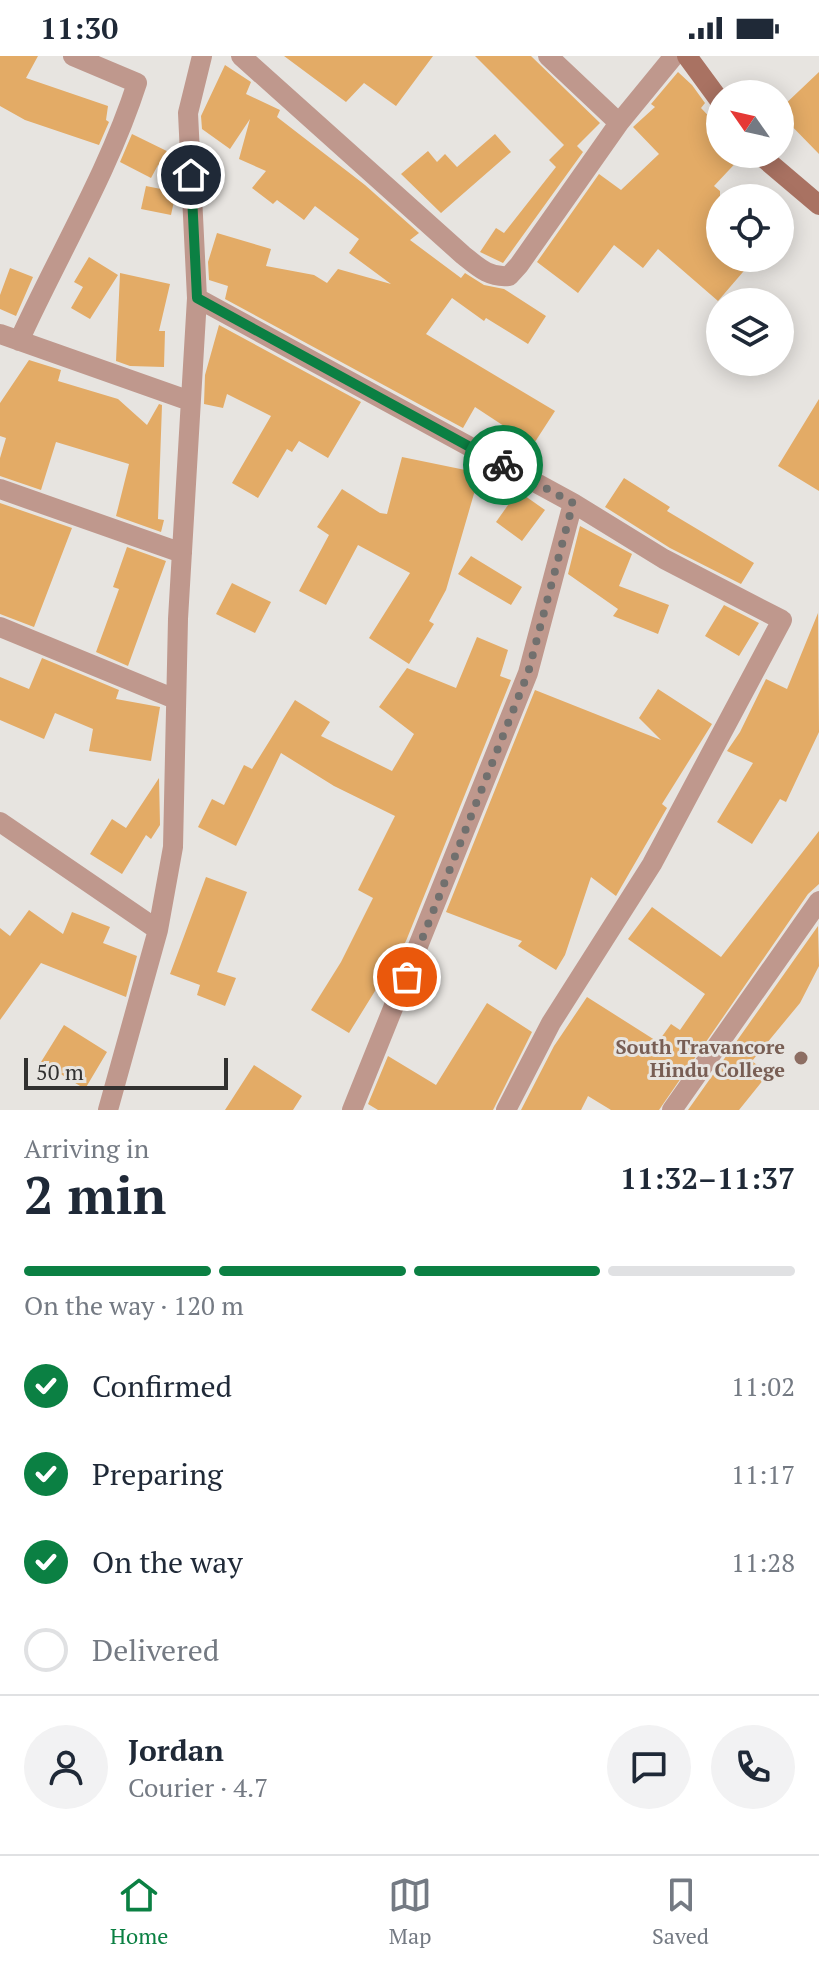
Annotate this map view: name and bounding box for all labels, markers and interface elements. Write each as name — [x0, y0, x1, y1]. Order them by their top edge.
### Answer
text: 11:30 — [40, 8, 118, 48]
north arrow — [706, 80, 794, 168]
map controls — [706, 80, 794, 376]
pin — [157, 141, 225, 209]
icon: home — [169, 153, 213, 197]
button: locate — [706, 184, 794, 272]
button: layers — [706, 288, 794, 376]
courier — [463, 425, 543, 505]
icon: bike — [481, 443, 525, 487]
pin — [373, 943, 441, 1011]
icon: bag — [385, 955, 429, 999]
place label: South Travancore Hindu College — [615, 1033, 785, 1083]
marker: South Travancore Hindu College — [792, 1049, 810, 1067]
scale bar — [24, 1054, 228, 1090]
text: 50 m — [36, 1057, 84, 1086]
text: Arriving in — [24, 1131, 149, 1165]
text: 11:32–11:37 — [620, 1158, 795, 1198]
text: 2 min — [24, 1160, 166, 1229]
text: On the way · 120 m — [24, 1288, 244, 1322]
icon: check — [24, 1364, 68, 1408]
text: Confirmed — [92, 1366, 232, 1406]
text: 11:02 — [731, 1369, 795, 1403]
icon: check — [24, 1452, 68, 1496]
text: Preparing — [92, 1454, 223, 1494]
text: 11:17 — [731, 1457, 795, 1491]
icon: check — [24, 1540, 68, 1584]
text: On the way — [92, 1542, 243, 1582]
text: 11:28 — [731, 1545, 795, 1579]
text: Delivered — [92, 1630, 219, 1670]
button: person — [24, 1725, 108, 1809]
button: chat — [607, 1725, 691, 1809]
button: phone — [711, 1725, 795, 1809]
text: Jordan — [128, 1730, 224, 1770]
text: Courier · 4.7 — [128, 1770, 268, 1804]
tab: Home — [110, 1873, 168, 1950]
tab: Map — [388, 1873, 432, 1950]
tab: Saved — [652, 1873, 709, 1950]

